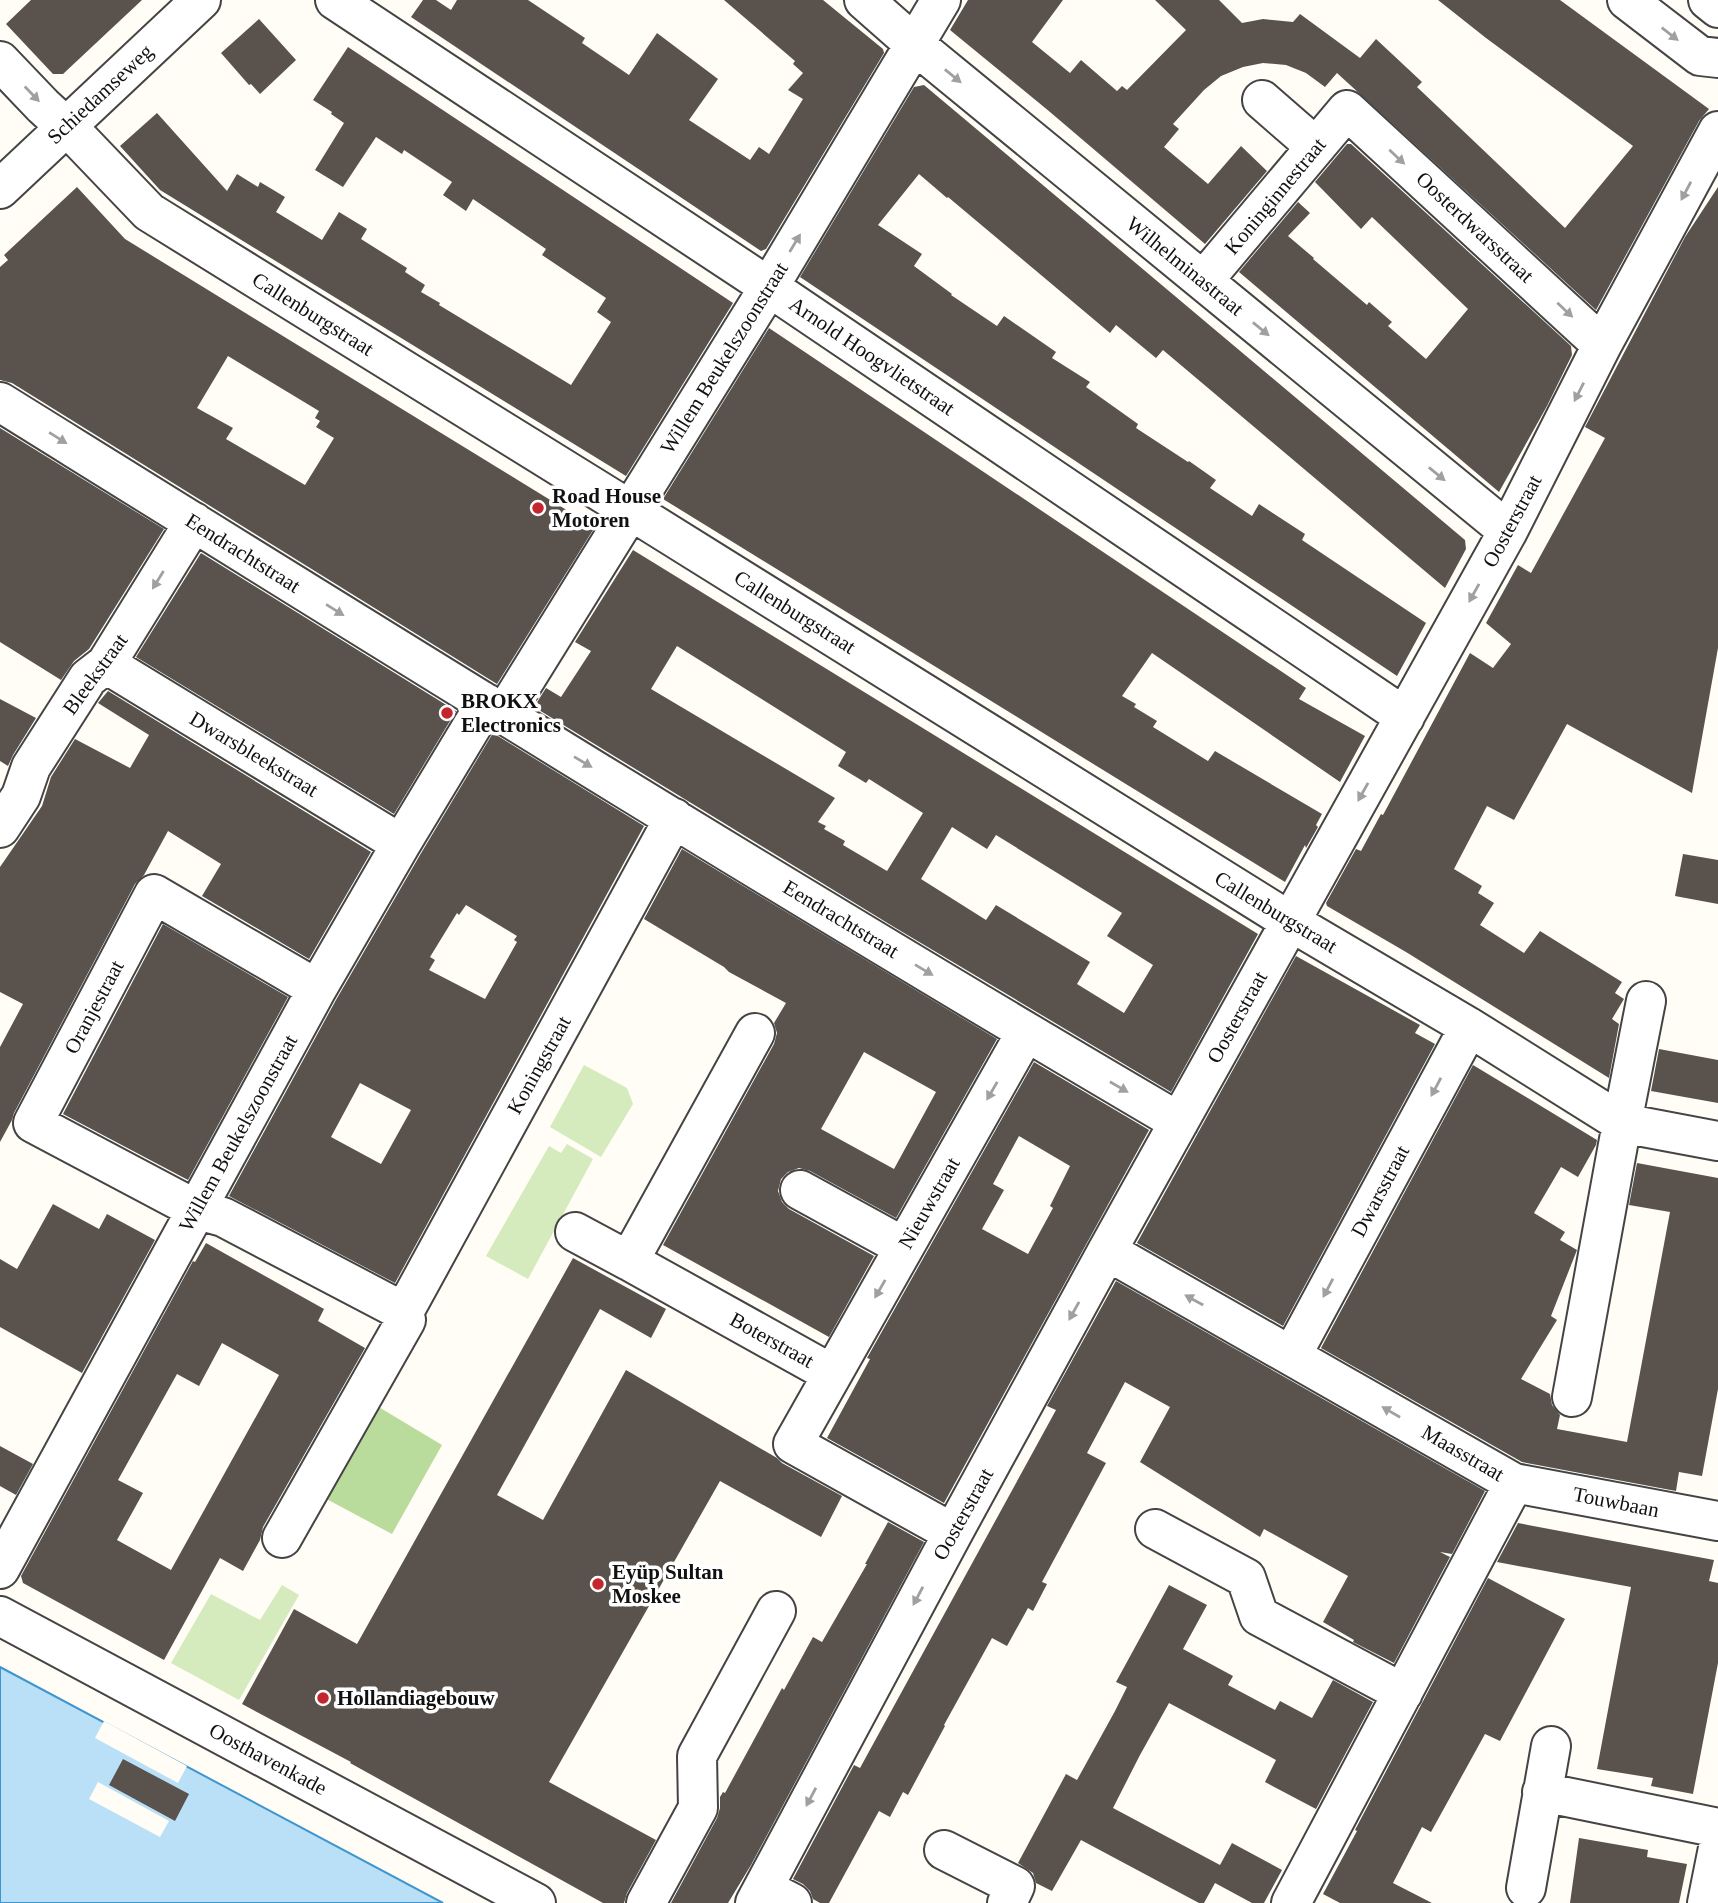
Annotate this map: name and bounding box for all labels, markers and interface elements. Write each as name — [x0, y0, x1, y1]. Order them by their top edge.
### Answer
one-way arrow — [1661, 26, 1679, 41]
street label: Schiedamseweg — [42, 39, 158, 149]
one-way arrow — [944, 68, 962, 83]
one-way arrow — [24, 86, 41, 103]
street label: Koninginnestraat — [1219, 133, 1331, 259]
one-way arrow — [1388, 148, 1405, 164]
street label: Oosterdwarsstraat — [1411, 167, 1539, 288]
one-way arrow — [1680, 181, 1692, 201]
street label: Wilhelminastraat — [1122, 211, 1249, 321]
one-way arrow — [789, 234, 802, 253]
street label: Willem Beukelszoonstraat — [655, 258, 793, 458]
street label: Callenburgstraat — [248, 267, 378, 361]
street label: Arnold Hoogvlietstraat — [785, 292, 959, 420]
one-way arrow — [1556, 302, 1573, 318]
one-way arrow — [1253, 321, 1270, 336]
one-way arrow — [1573, 382, 1585, 402]
one-way arrow — [48, 431, 68, 444]
one-way arrow — [1428, 466, 1446, 481]
street label: Oosterstraat — [1478, 470, 1546, 571]
place label: Road House Motoren — [552, 484, 661, 532]
marker: Road House Motoren — [530, 500, 546, 516]
street label: Eendrachtstraat — [181, 508, 305, 598]
street label: Callenburgstraat — [730, 565, 860, 659]
one-way arrow — [151, 571, 164, 590]
one-way arrow — [1468, 584, 1480, 604]
one-way arrow — [325, 603, 344, 616]
street label: Bleekstraat — [58, 629, 133, 719]
place label: BROKX Electronics — [461, 689, 561, 737]
marker: BROKX Electronics — [439, 705, 455, 721]
street label: Dwarsbleekstraat — [185, 706, 323, 802]
one-way arrow — [574, 756, 593, 769]
one-way arrow — [1357, 783, 1369, 802]
street label: Callenburgstraat — [1210, 866, 1342, 958]
street label: Eendrachtstraat — [779, 875, 903, 963]
street label: Oranjestraat — [59, 956, 129, 1058]
one-way arrow — [914, 964, 933, 976]
street label: Oosterstraat — [1202, 967, 1272, 1067]
street label: Koningstraat — [502, 1012, 576, 1118]
street label: Willem Beukelszoonstraat — [174, 1030, 302, 1236]
one-way arrow — [1430, 1077, 1442, 1097]
one-way arrow — [1109, 1081, 1129, 1093]
one-way arrow — [986, 1082, 998, 1101]
street label: Dwarsstraat — [1346, 1141, 1414, 1241]
street label: Nieuwstraat — [893, 1153, 965, 1253]
one-way arrow — [1322, 1278, 1334, 1297]
one-way arrow — [874, 1280, 886, 1299]
one-way arrow — [1184, 1294, 1203, 1306]
one-way arrow — [1068, 1301, 1080, 1320]
street label: Boterstraat — [726, 1307, 818, 1373]
one-way arrow — [1382, 1406, 1401, 1418]
street label: Maasstraat — [1418, 1420, 1509, 1486]
street label: Oosterstraat — [928, 1464, 998, 1564]
street label: Touwbaan — [1571, 1482, 1662, 1522]
place label: Eyüp Sultan Moskee — [612, 1560, 724, 1608]
marker: Eyüp Sultan Moskee — [590, 1576, 606, 1592]
one-way arrow — [913, 1587, 925, 1607]
place label: Hollandiagebouw — [337, 1686, 495, 1710]
marker: Hollandiagebouw — [315, 1690, 331, 1706]
street label: Oosthavenkade — [205, 1718, 331, 1800]
one-way arrow — [805, 1787, 817, 1807]

